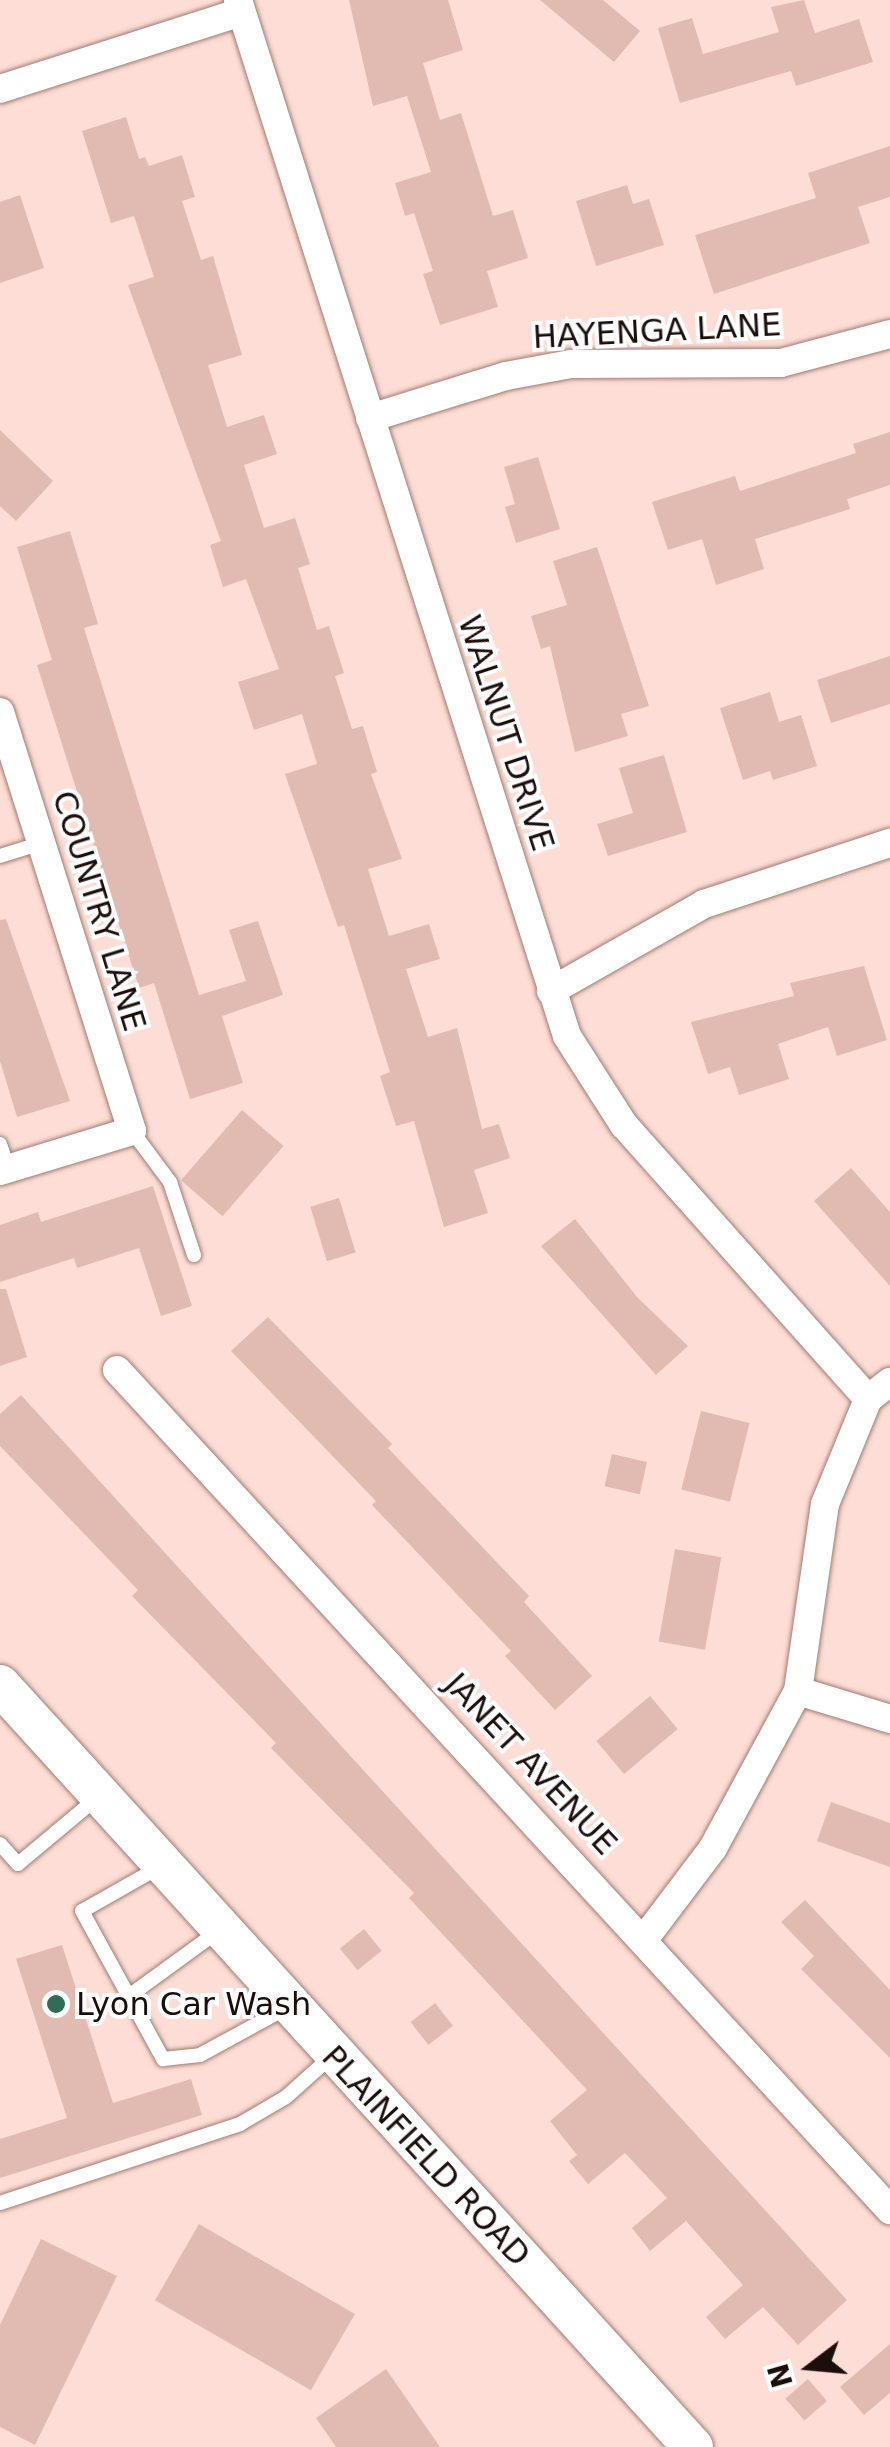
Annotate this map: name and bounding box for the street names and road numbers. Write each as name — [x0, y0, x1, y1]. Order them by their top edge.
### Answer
street label: HAYENGA LANE — [532, 305, 782, 357]
street label: WALNUT DRIVE — [450, 611, 562, 855]
street label: COUNTRY LANE — [44, 786, 154, 1036]
street label: JANET AVENUE — [437, 1665, 625, 1863]
street label: PLAINFIELD ROAD — [314, 2038, 538, 2274]

